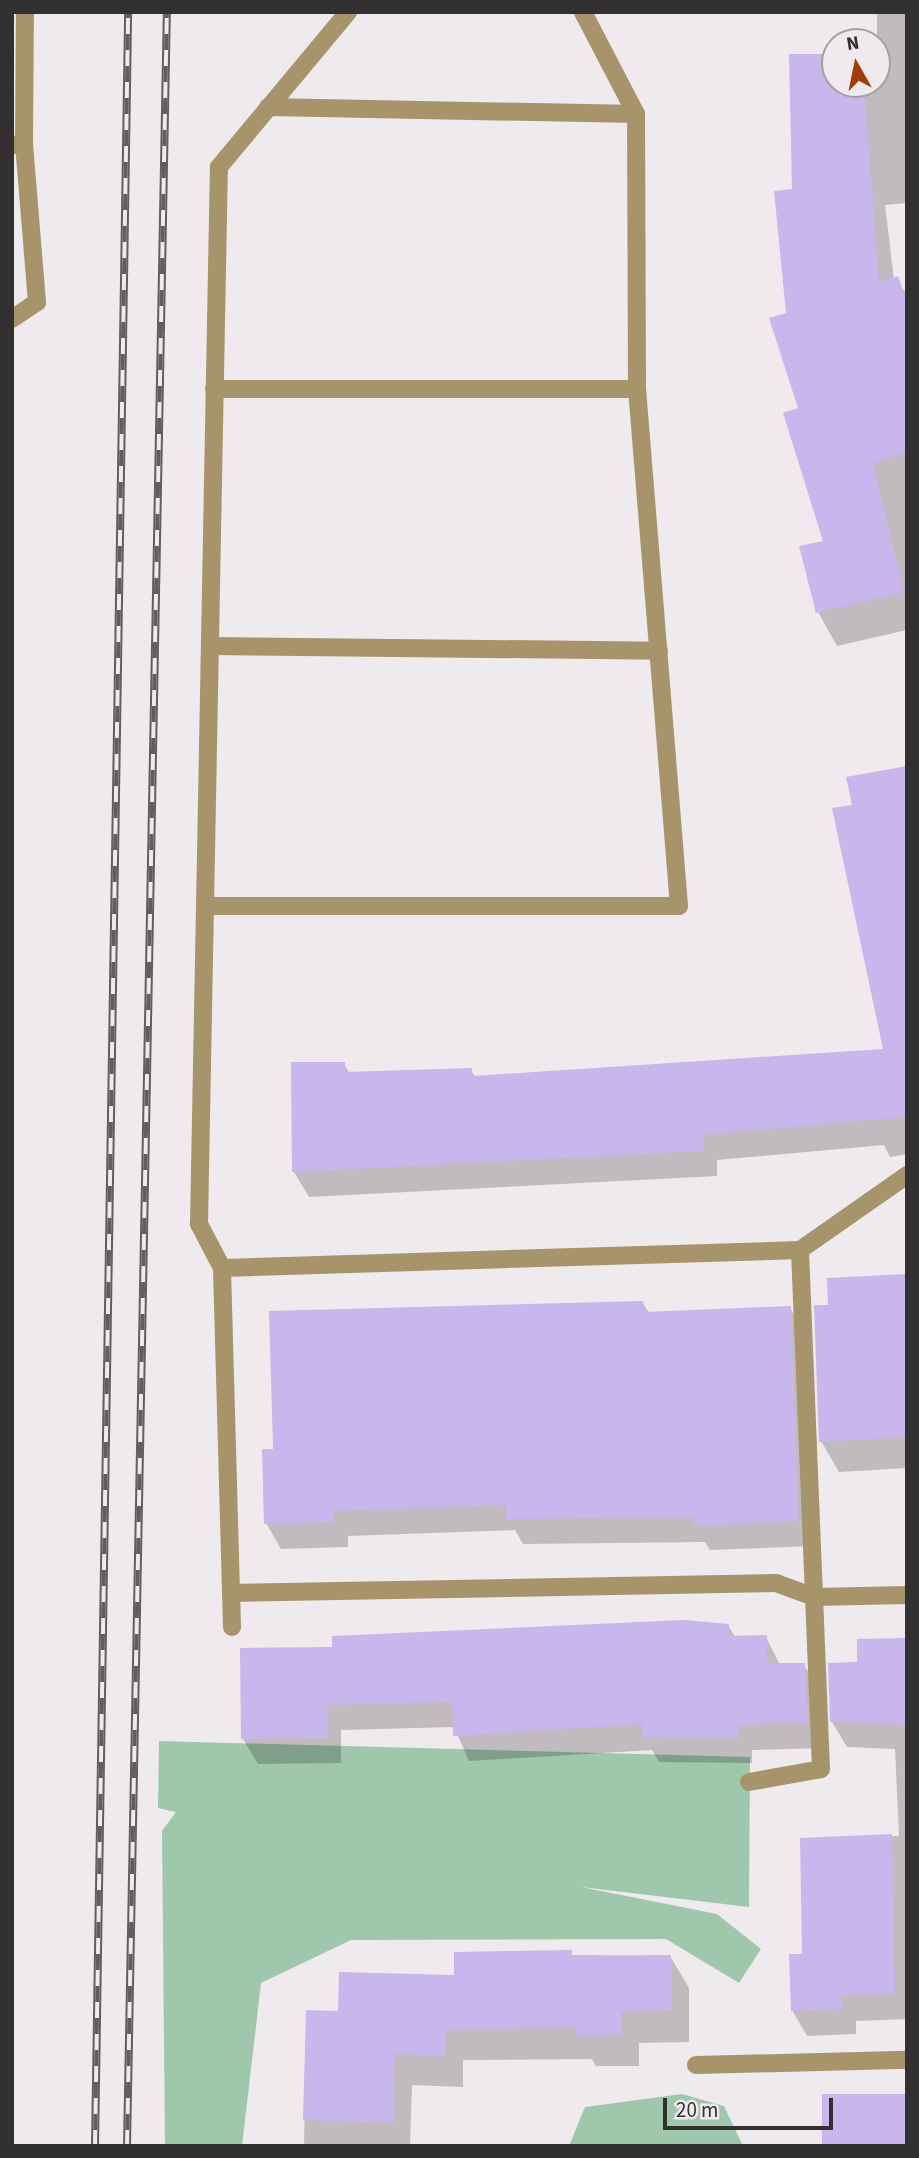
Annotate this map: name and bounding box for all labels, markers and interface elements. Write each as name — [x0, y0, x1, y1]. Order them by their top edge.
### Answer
north arrow — [821, 28, 891, 98]
text: N — [845, 29, 861, 58]
scale bar — [667, 2084, 837, 2128]
text: 20 m — [676, 2095, 718, 2125]

